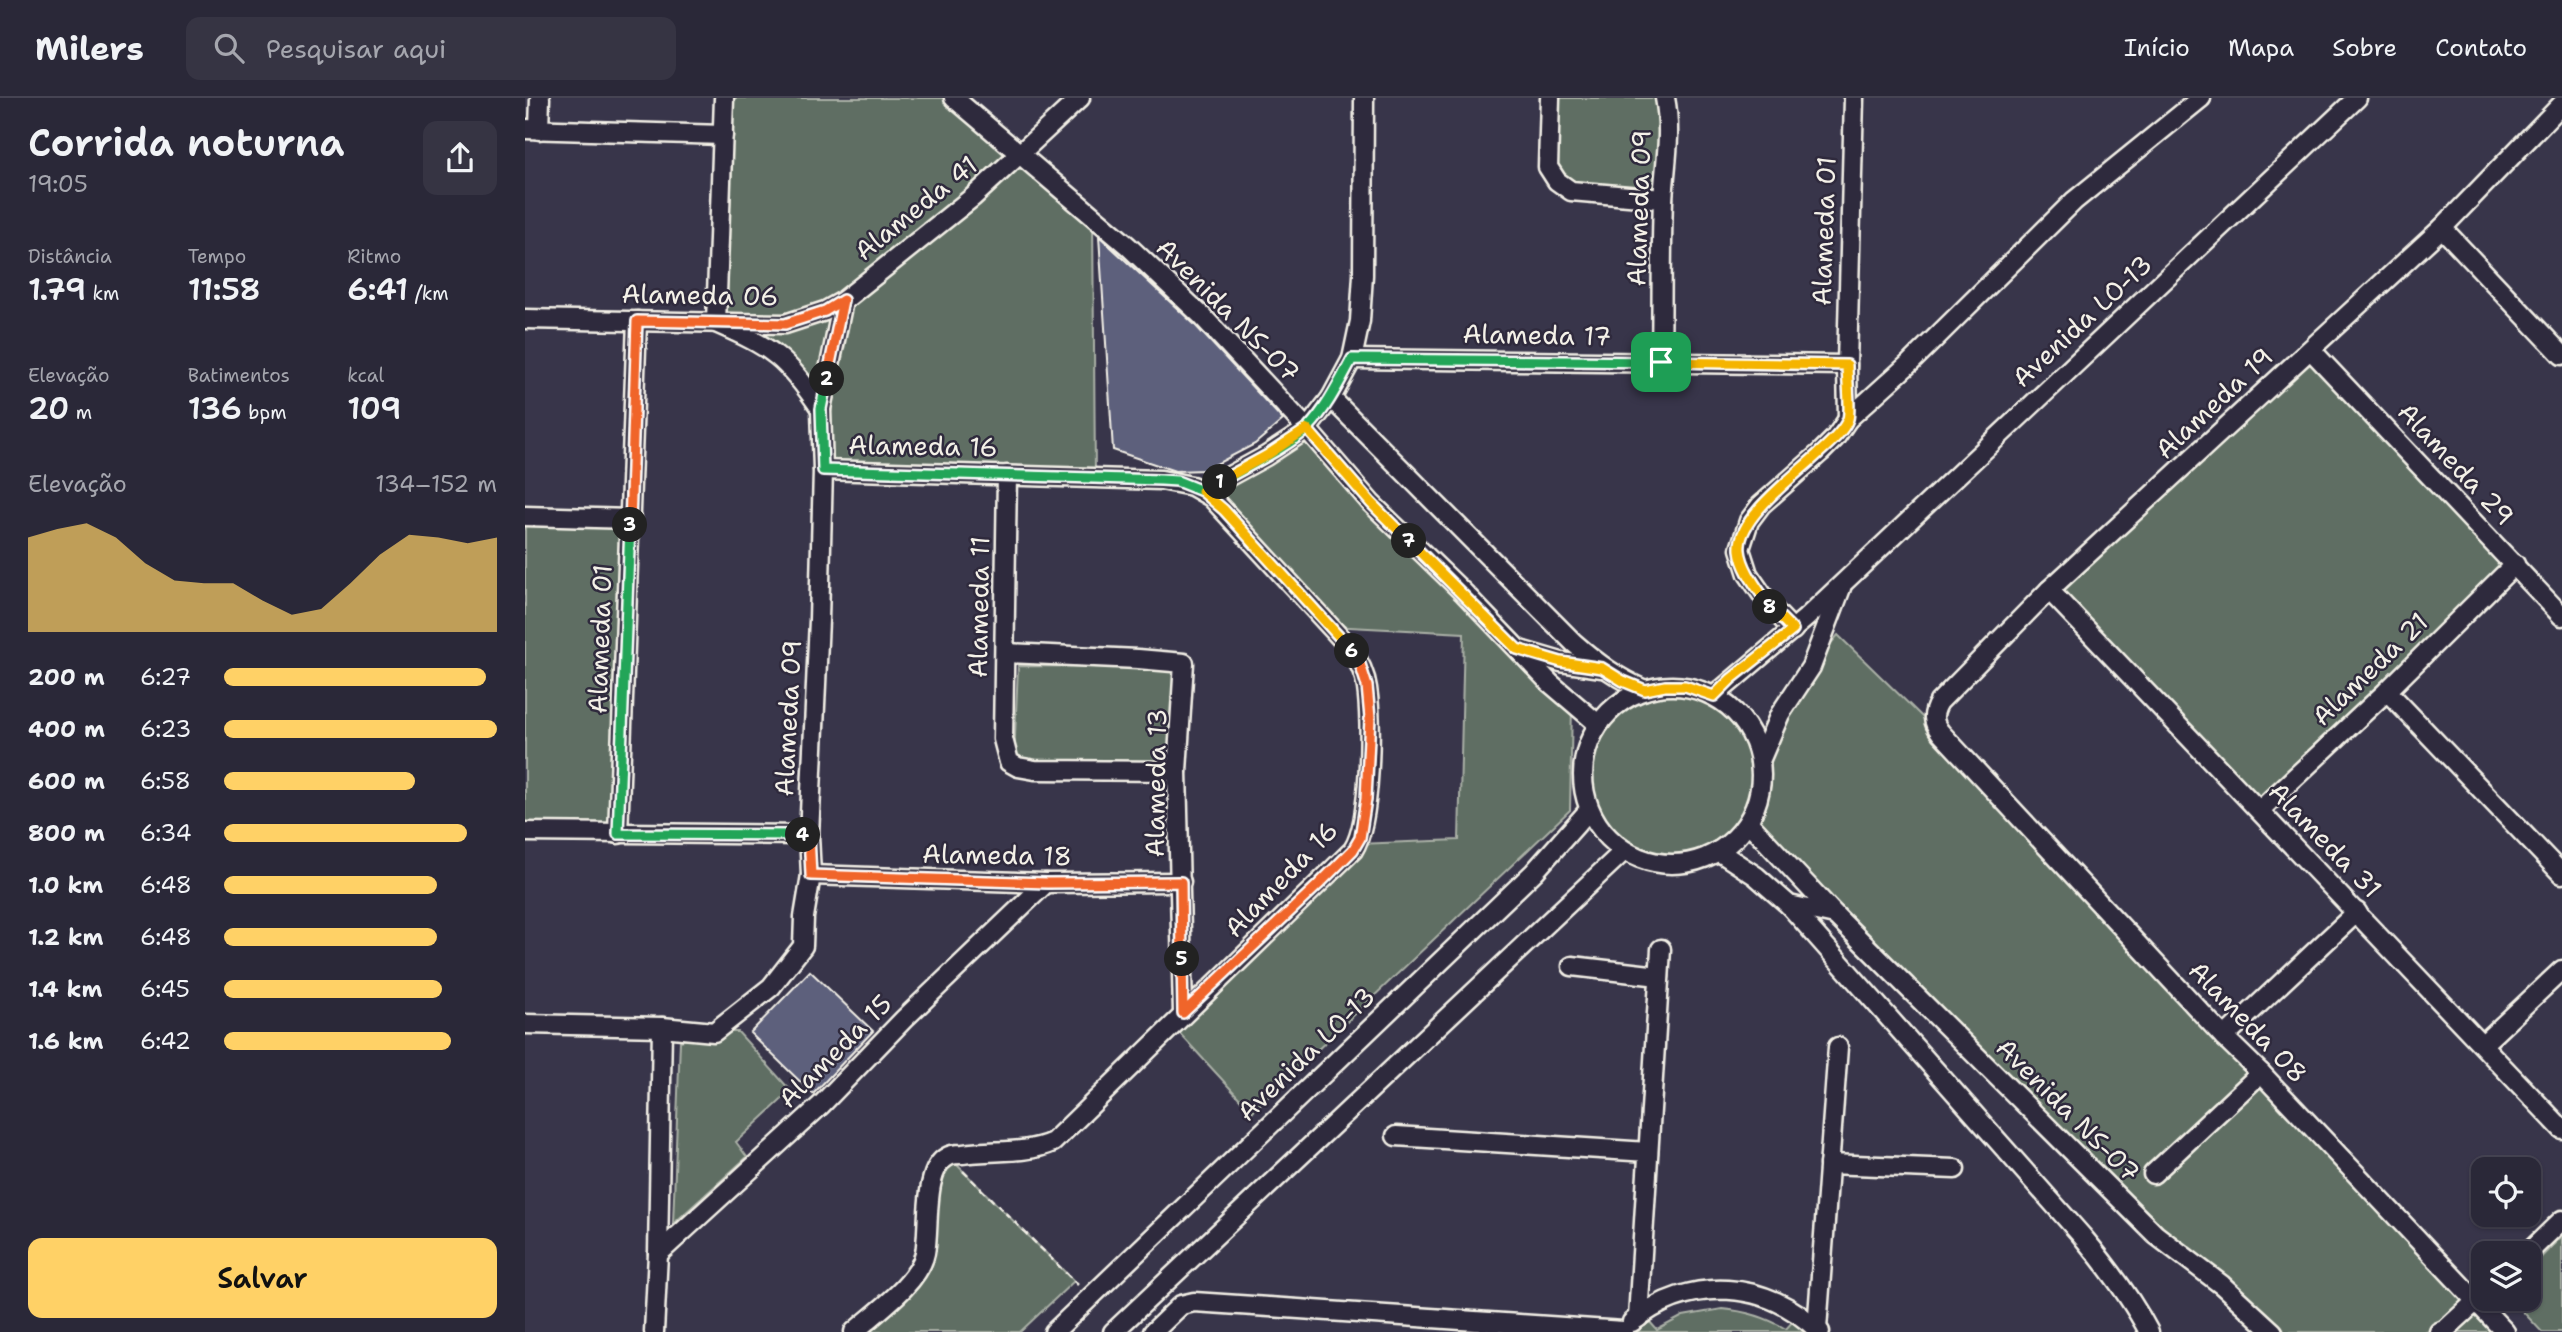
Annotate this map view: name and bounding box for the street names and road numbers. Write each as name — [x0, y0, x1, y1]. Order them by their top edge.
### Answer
street label: Alameda 09 — [1618, 129, 1659, 287]
street label: Alameda 41 — [847, 147, 985, 268]
street label: Alameda 01 — [1803, 156, 1844, 306]
street label: Avenida NS-07 — [1149, 230, 1308, 389]
street label: Avenida LO-13 — [2004, 247, 2159, 395]
street label: Alameda 06 — [621, 276, 779, 313]
street label: Alameda 17 — [1462, 316, 1612, 353]
street label: Alameda 19 — [2147, 339, 2280, 466]
street label: Alameda 29 — [2390, 395, 2522, 533]
street label: Alameda 16 — [848, 427, 998, 464]
street label: Alameda 11 — [960, 536, 997, 678]
street label: Alameda 01 — [579, 564, 620, 714]
street label: Alameda 21 — [2304, 604, 2435, 733]
street label: Alameda 09 — [766, 639, 809, 797]
street label: Alameda 13 — [1137, 708, 1174, 858]
street label: Alameda 31 — [2261, 774, 2390, 905]
street label: Alameda 16 — [1216, 813, 1345, 944]
street label: Alameda 18 — [922, 836, 1072, 873]
street label: Alameda 08 — [2181, 953, 2316, 1090]
street label: Avenida LO-13 — [1229, 979, 1382, 1129]
street label: Alameda 15 — [770, 986, 899, 1115]
street label: Avenida NS-07 — [1989, 1030, 2148, 1189]

